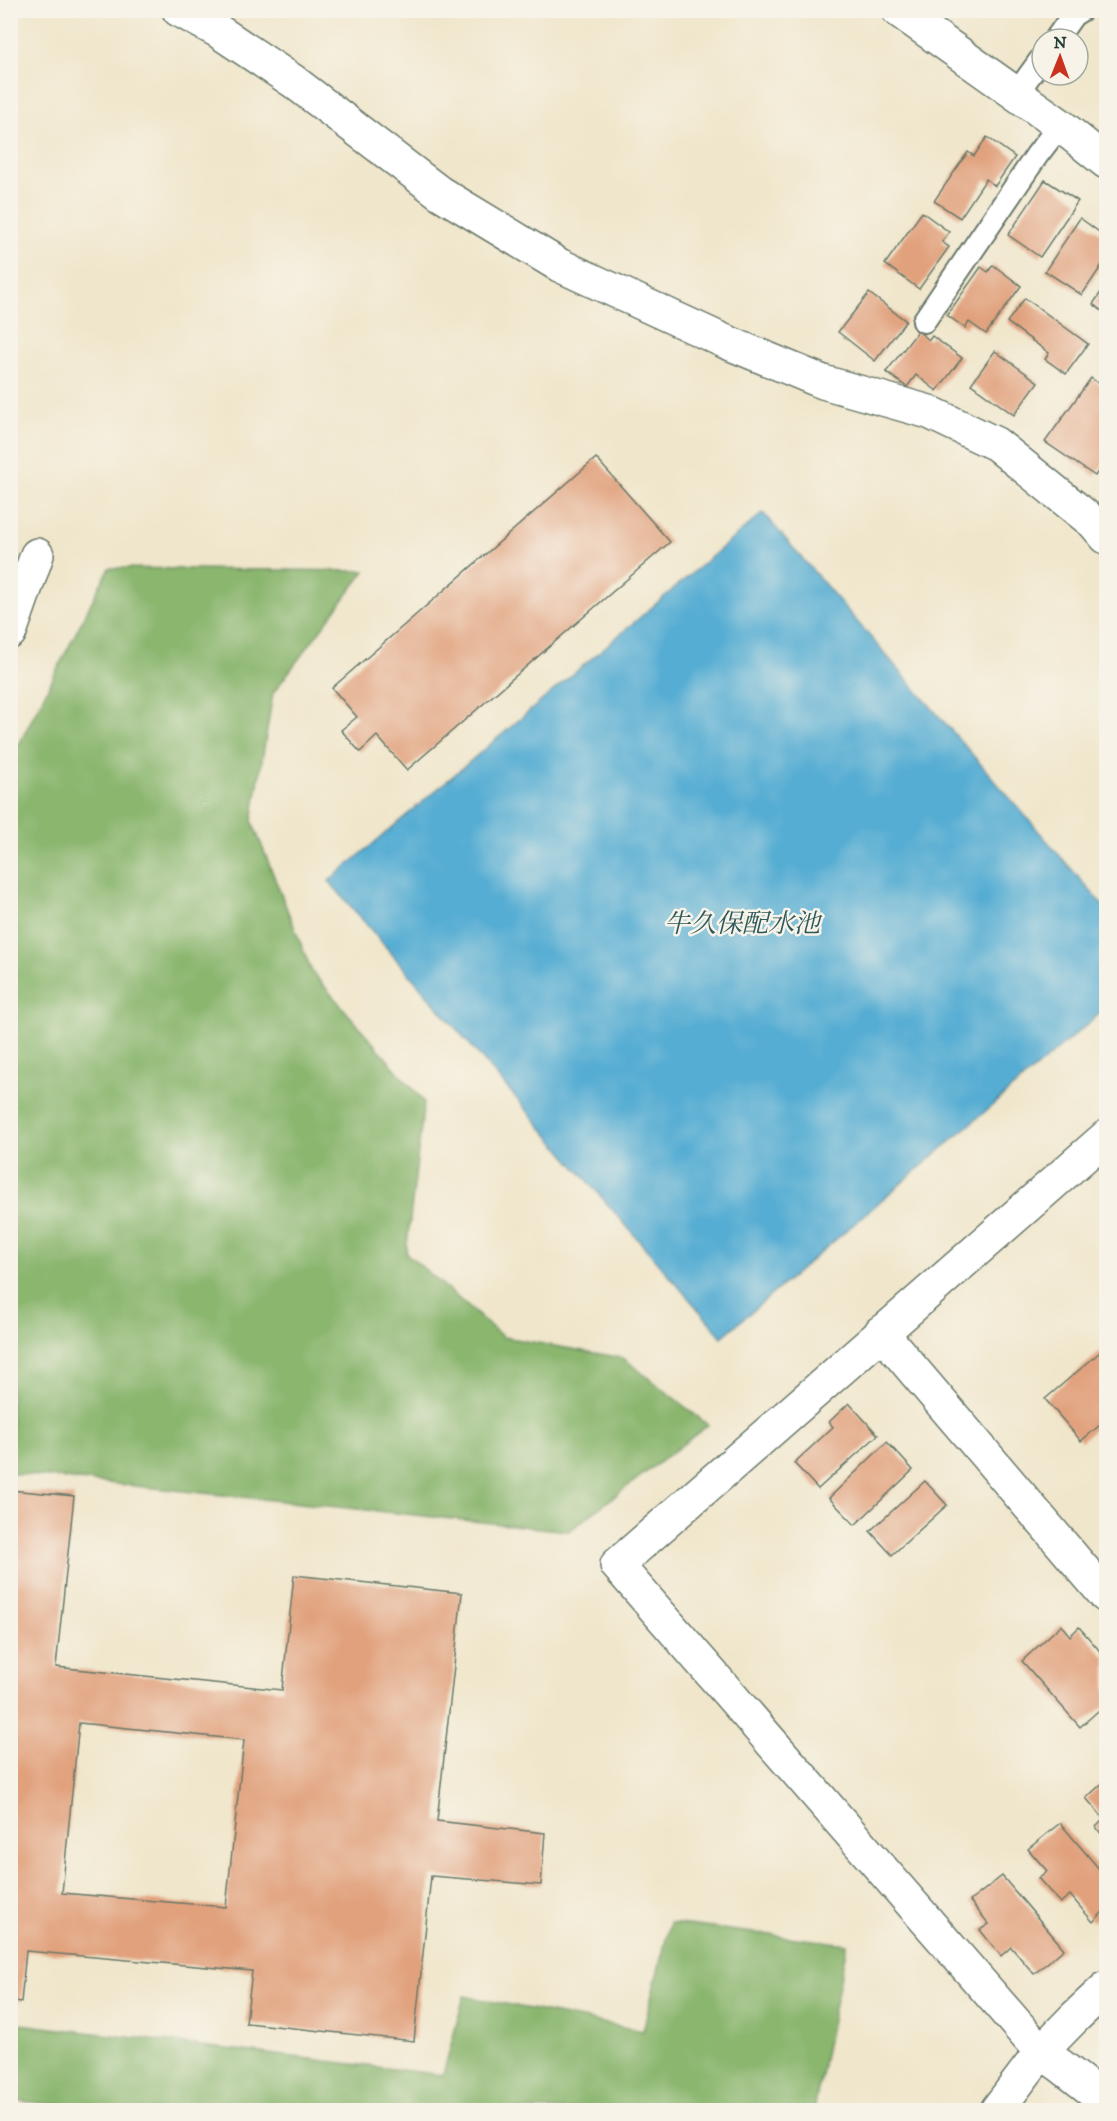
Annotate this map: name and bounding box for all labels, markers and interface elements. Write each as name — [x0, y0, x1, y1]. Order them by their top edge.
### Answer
north arrow — [1030, 27, 1090, 87]
text: N — [1054, 33, 1067, 53]
water label: 牛久保配水池 — [664, 908, 823, 941]

